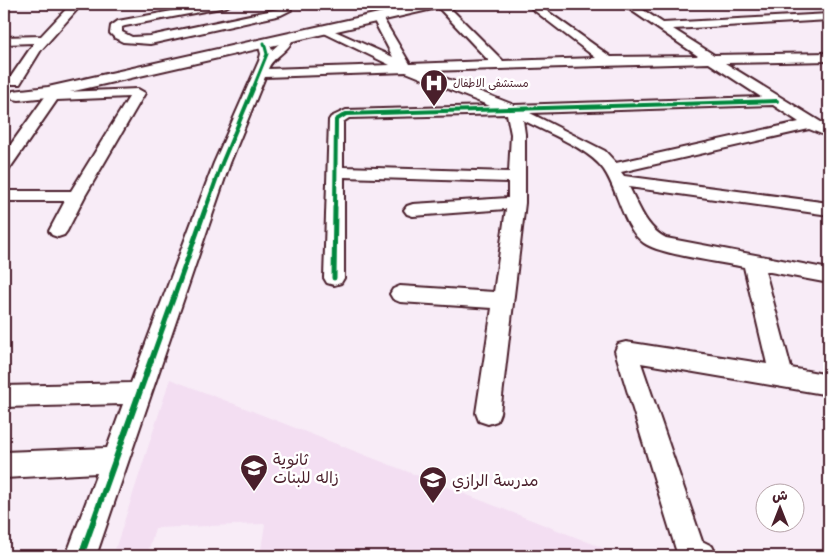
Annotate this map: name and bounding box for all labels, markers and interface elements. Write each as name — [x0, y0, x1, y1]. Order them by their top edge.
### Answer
hospital icon: مستشفى الاطفال — [419, 68, 449, 107]
place label: مستشفى الاطفال — [453, 76, 529, 91]
place label: ثانوية زاله للبنات — [273, 449, 339, 488]
school or university icon: ثانوية زاله للبنات — [239, 453, 269, 492]
school or university icon: مدرسة الرازي — [418, 465, 448, 504]
place label: مدرسة الرازي — [452, 470, 538, 492]
north arrow — [756, 482, 806, 532]
text: ش — [772, 486, 788, 504]

